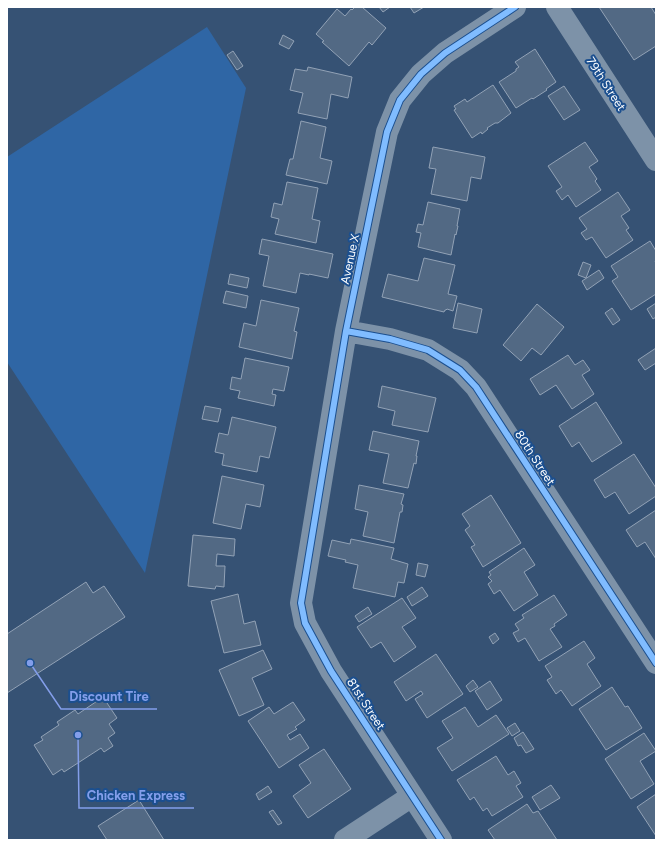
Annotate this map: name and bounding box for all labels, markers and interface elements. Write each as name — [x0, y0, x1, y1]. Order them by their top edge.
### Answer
street label: 79th Street — [584, 55, 629, 114]
street label: Avenue X — [338, 232, 362, 285]
street label: 80th Street — [512, 428, 558, 489]
street label: 81st Street — [344, 675, 388, 733]
callout: Discount Tire — [61, 684, 157, 709]
text: Discount Tire — [69, 689, 149, 704]
callout: Chicken Express — [79, 783, 194, 808]
text: Chicken Express — [87, 788, 185, 803]

